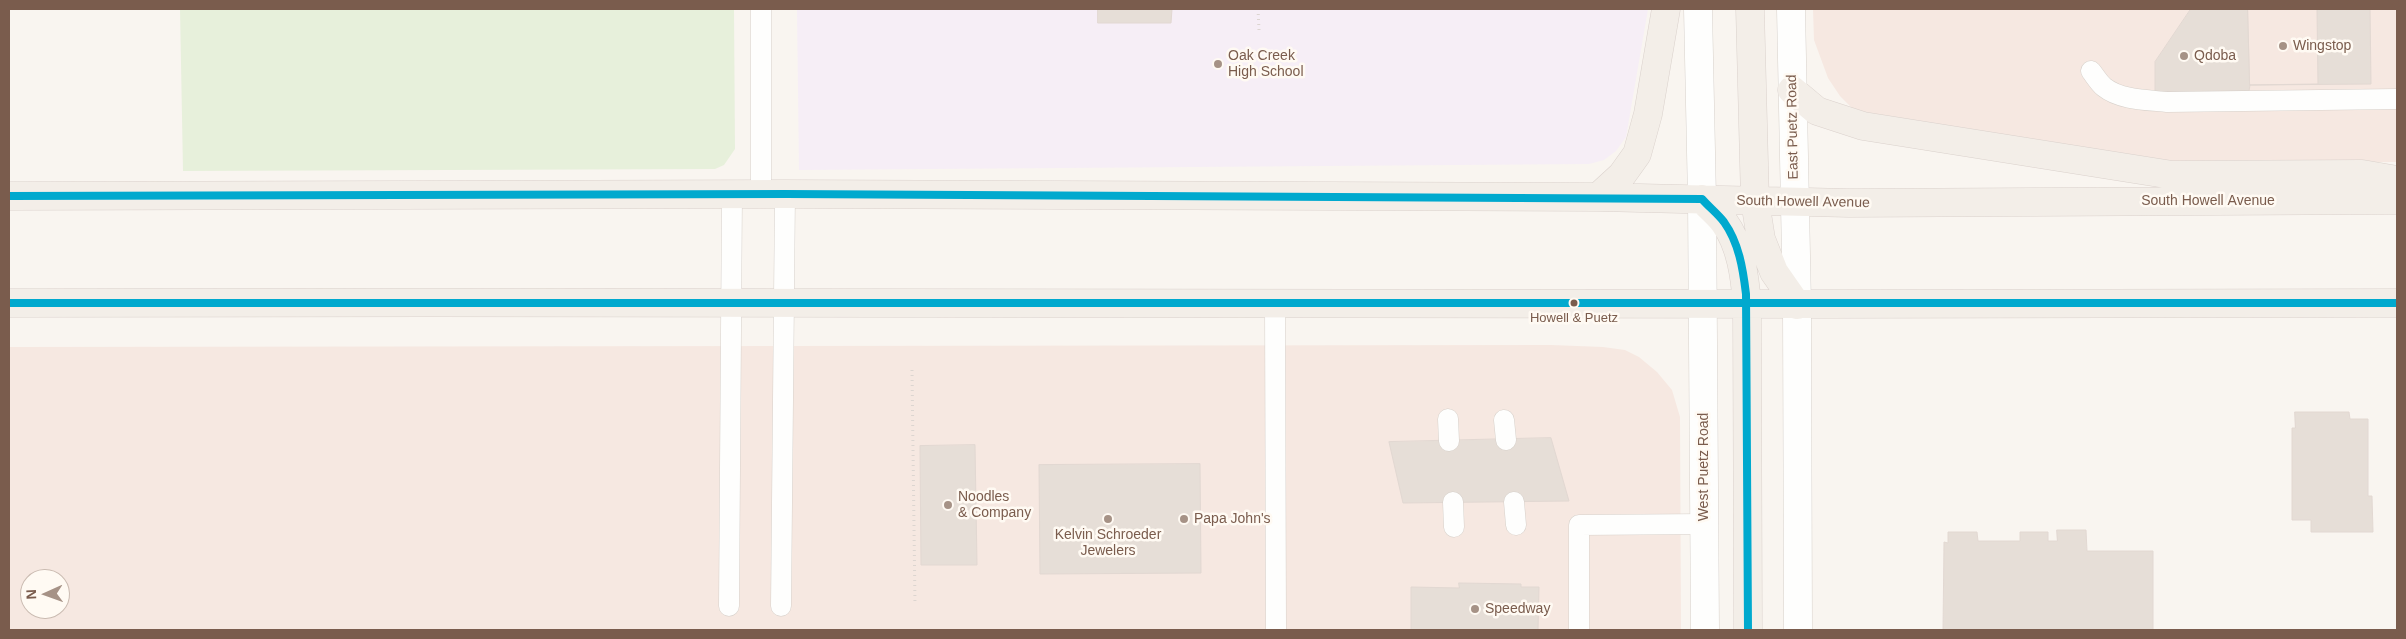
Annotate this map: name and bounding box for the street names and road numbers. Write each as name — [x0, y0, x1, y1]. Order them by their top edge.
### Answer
street label: East Puetz Road — [1784, 74, 1802, 180]
street label: South Howell Avenue — [1736, 192, 1870, 212]
street label: South Howell Avenue — [2141, 193, 2275, 209]
street label: West Puetz Road — [1696, 413, 1712, 521]

